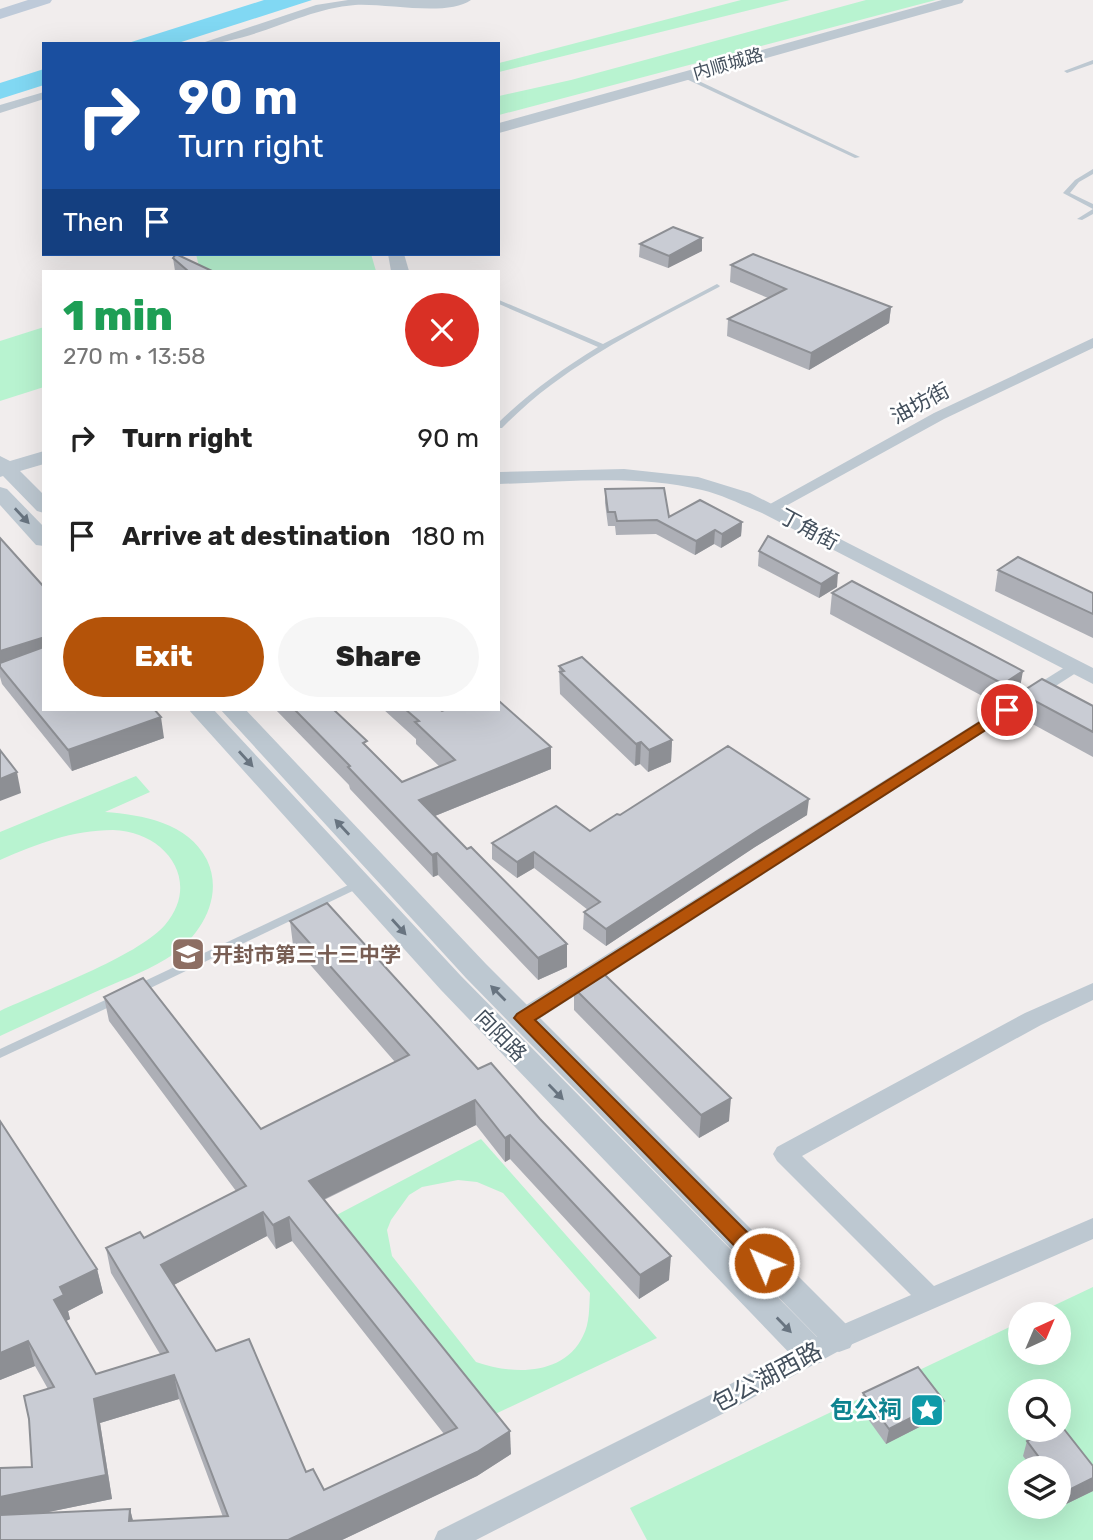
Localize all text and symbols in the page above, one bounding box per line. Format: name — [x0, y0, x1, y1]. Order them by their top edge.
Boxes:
street label: 内顺城路 — [690, 44, 766, 84]
text: 90 m — [178, 68, 298, 126]
icon: right — [63, 70, 154, 161]
text: Turn right — [178, 127, 323, 165]
icon: arrive — [138, 203, 176, 241]
text: Then — [63, 207, 124, 238]
text: 1 min — [63, 291, 173, 341]
button: close — [405, 293, 479, 367]
text: 270 m · 13:58 — [63, 342, 206, 370]
street label: 油坊街 — [886, 377, 954, 429]
icon: right — [63, 419, 101, 457]
text: Turn right — [122, 423, 252, 454]
text: 90 m — [418, 423, 479, 454]
street label: 丁角街 — [775, 503, 843, 555]
one-way arrow — [14, 507, 30, 525]
icon: arrive — [63, 517, 101, 555]
text: Arrive at destination — [122, 521, 390, 552]
text: 180 m — [411, 521, 485, 552]
button: Exit — [63, 617, 264, 697]
button: Share — [278, 617, 479, 697]
pin — [977, 680, 1037, 740]
icon: arrive — [988, 691, 1026, 729]
one-way arrow — [237, 750, 253, 767]
one-way arrow — [335, 819, 351, 836]
one-way arrow — [391, 918, 407, 935]
school or university icon: 开封市第三十三中学 — [169, 935, 207, 973]
place label: 开封市第三十三中学 — [212, 942, 401, 967]
one-way arrow — [490, 985, 506, 1001]
street label: 向阳路 — [470, 1004, 532, 1066]
one-way arrow — [548, 1083, 565, 1100]
position arrow — [727, 1226, 801, 1300]
north arrow — [1008, 1302, 1071, 1365]
map controls — [1008, 1302, 1071, 1519]
one-way arrow — [775, 1316, 792, 1333]
street label: 包公湖西路 — [707, 1336, 827, 1418]
button: search — [1008, 1379, 1071, 1442]
place icon: 包公祠 — [908, 1391, 946, 1429]
place label: 包公祠 — [830, 1396, 902, 1424]
button: layers — [1008, 1456, 1071, 1519]

